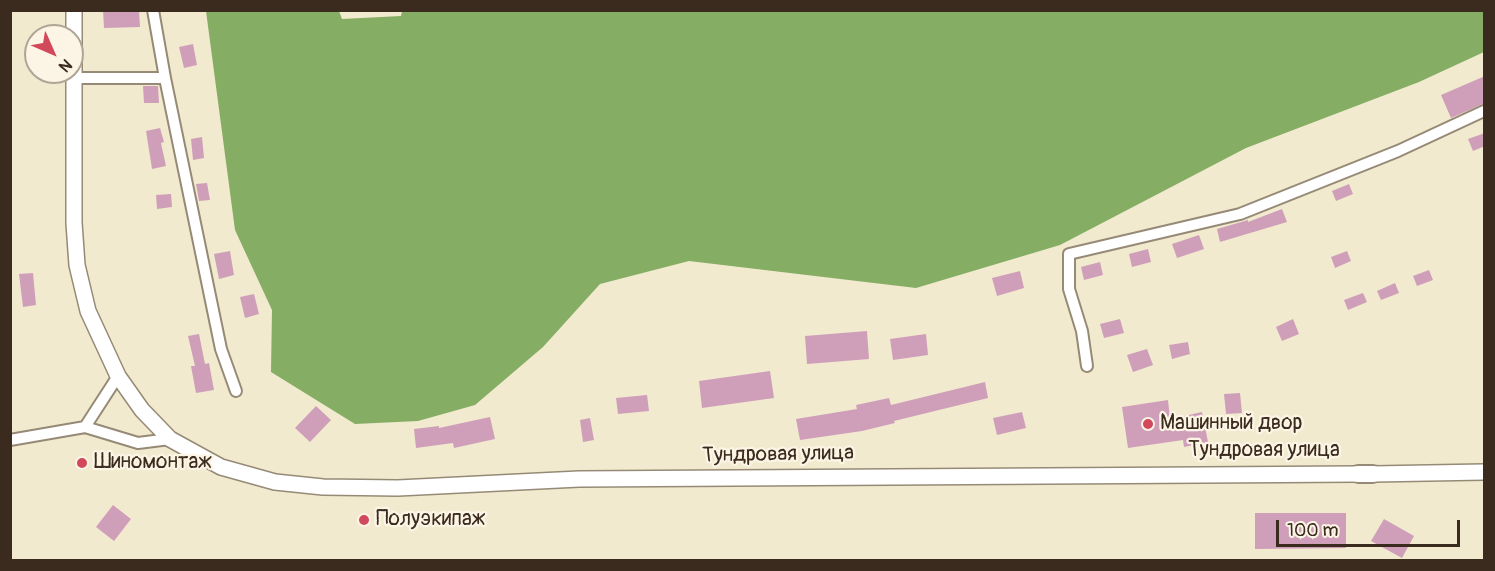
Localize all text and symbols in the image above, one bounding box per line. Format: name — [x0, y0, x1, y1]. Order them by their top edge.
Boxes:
north arrow — [24, 24, 84, 84]
text: N — [54, 54, 76, 76]
place label: Машинный двор — [1160, 411, 1302, 437]
marker: Машинный двор — [1141, 417, 1155, 431]
street label: Тундровая улица — [1188, 438, 1340, 464]
street label: Тундровая улица — [702, 441, 854, 469]
place label: Шиномонтаж — [94, 450, 212, 476]
marker: Шиномонтаж — [75, 456, 89, 470]
place label: Полуэкипаж — [376, 507, 485, 533]
scale bar — [1279, 508, 1464, 546]
marker: Полуэкипаж — [357, 513, 371, 527]
text: 100 m — [1287, 519, 1339, 542]

